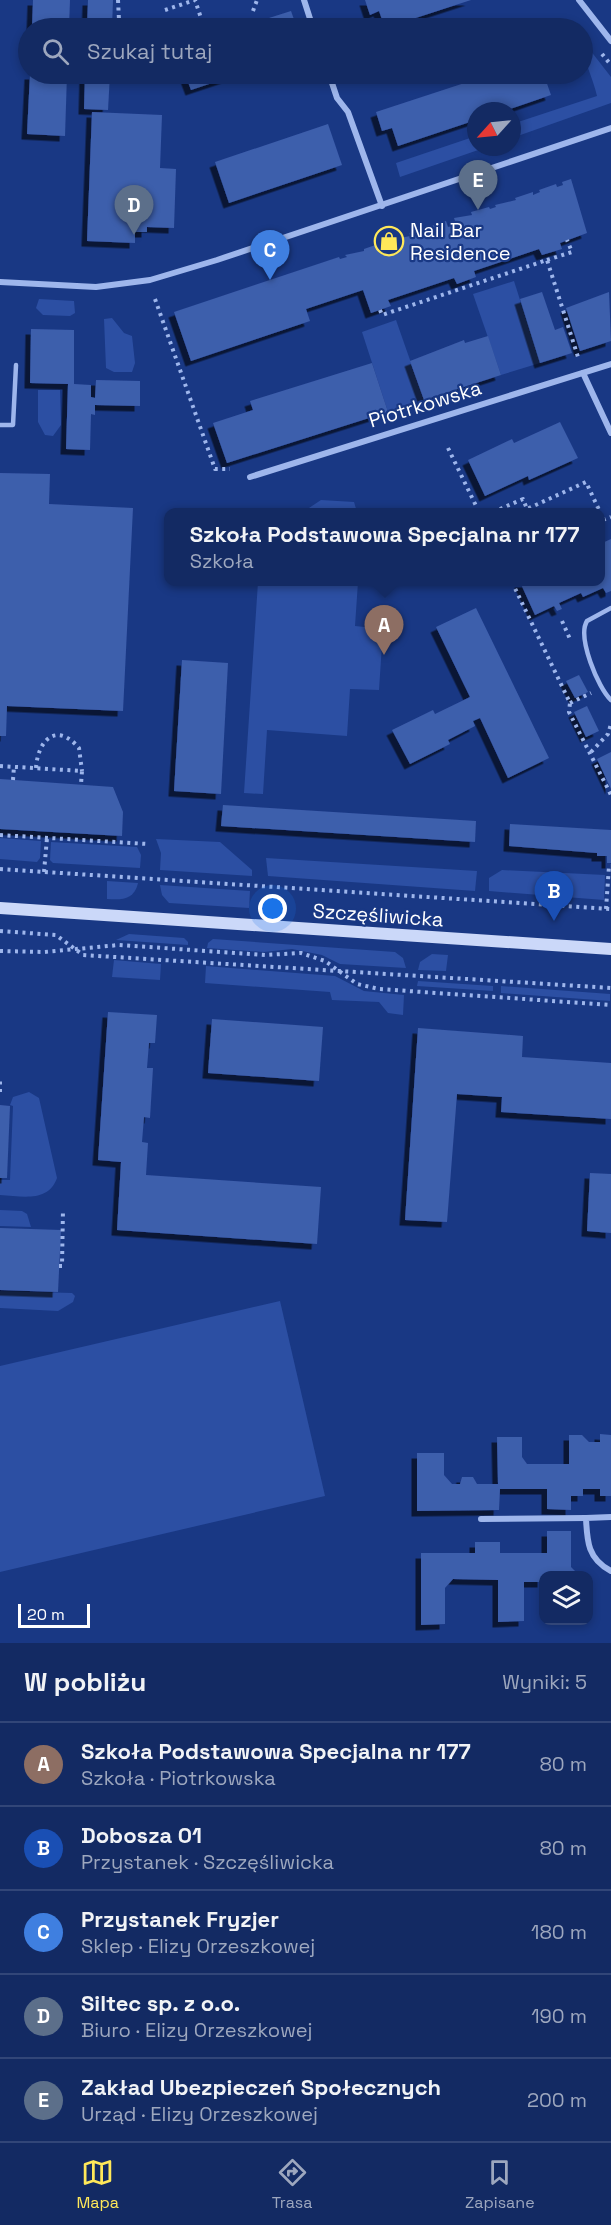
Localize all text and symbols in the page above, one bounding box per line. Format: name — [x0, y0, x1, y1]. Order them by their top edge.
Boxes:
search box — [18, 18, 593, 84]
icon: search — [39, 35, 72, 68]
text: Szukaj tutaj — [87, 37, 212, 65]
north arrow — [467, 102, 521, 156]
pin: E — [458, 160, 498, 210]
pin: D — [114, 186, 154, 235]
place label: Nail Bar Residence — [410, 217, 511, 266]
shop icon: Nail Bar Residence — [373, 225, 405, 257]
pin: C — [250, 230, 290, 280]
street label: Piotrkowska — [365, 375, 485, 433]
popup — [164, 508, 605, 586]
text: Szkoła Podstawowa Specjalna nr 177 — [190, 520, 579, 548]
text: Szkoła — [190, 548, 254, 574]
pin: A — [364, 606, 404, 655]
pin: B — [534, 872, 574, 921]
your location — [258, 894, 287, 923]
street label: Szczęśliwicka — [312, 897, 444, 933]
map controls — [539, 1571, 593, 1625]
button: layers — [539, 1571, 593, 1625]
scale bar — [18, 1601, 90, 1628]
text: 20 m — [27, 1604, 65, 1625]
text: W pobliżu — [24, 1665, 146, 1699]
text: Wyniki: 5 — [502, 1669, 587, 1695]
text: Szkoła Podstawowa Specjalna nr 177 — [81, 1737, 471, 1765]
text: A — [37, 1751, 50, 1777]
text: 80 m — [539, 1751, 587, 1777]
text: Szkoła · Piotrkowska — [81, 1765, 276, 1791]
text: Dobosza 01 — [81, 1821, 202, 1849]
text: B — [37, 1835, 50, 1861]
text: 80 m — [539, 1835, 587, 1861]
text: Przystanek · Szczęśliwicka — [81, 1849, 334, 1875]
text: Przystanek Fryzjer — [81, 1905, 279, 1933]
text: C — [37, 1919, 50, 1945]
text: 180 m — [531, 1919, 587, 1945]
text: Sklep · Elizy Orzeszkowej — [81, 1933, 315, 1959]
text: Siltec sp. z o.o. — [81, 1989, 240, 2017]
text: D — [37, 2003, 50, 2029]
text: 190 m — [531, 2003, 587, 2029]
text: Biuro · Elizy Orzeszkowej — [81, 2017, 313, 2043]
text: Zakład Ubezpieczeń Społecznych — [81, 2073, 441, 2101]
text: E — [38, 2087, 49, 2113]
text: 200 m — [527, 2087, 587, 2113]
text: Urząd · Elizy Orzeszkowej — [81, 2101, 318, 2127]
tab: Mapa — [76, 2156, 119, 2213]
tab: Trasa — [272, 2156, 312, 2213]
tab: Zapisane — [465, 2156, 535, 2213]

